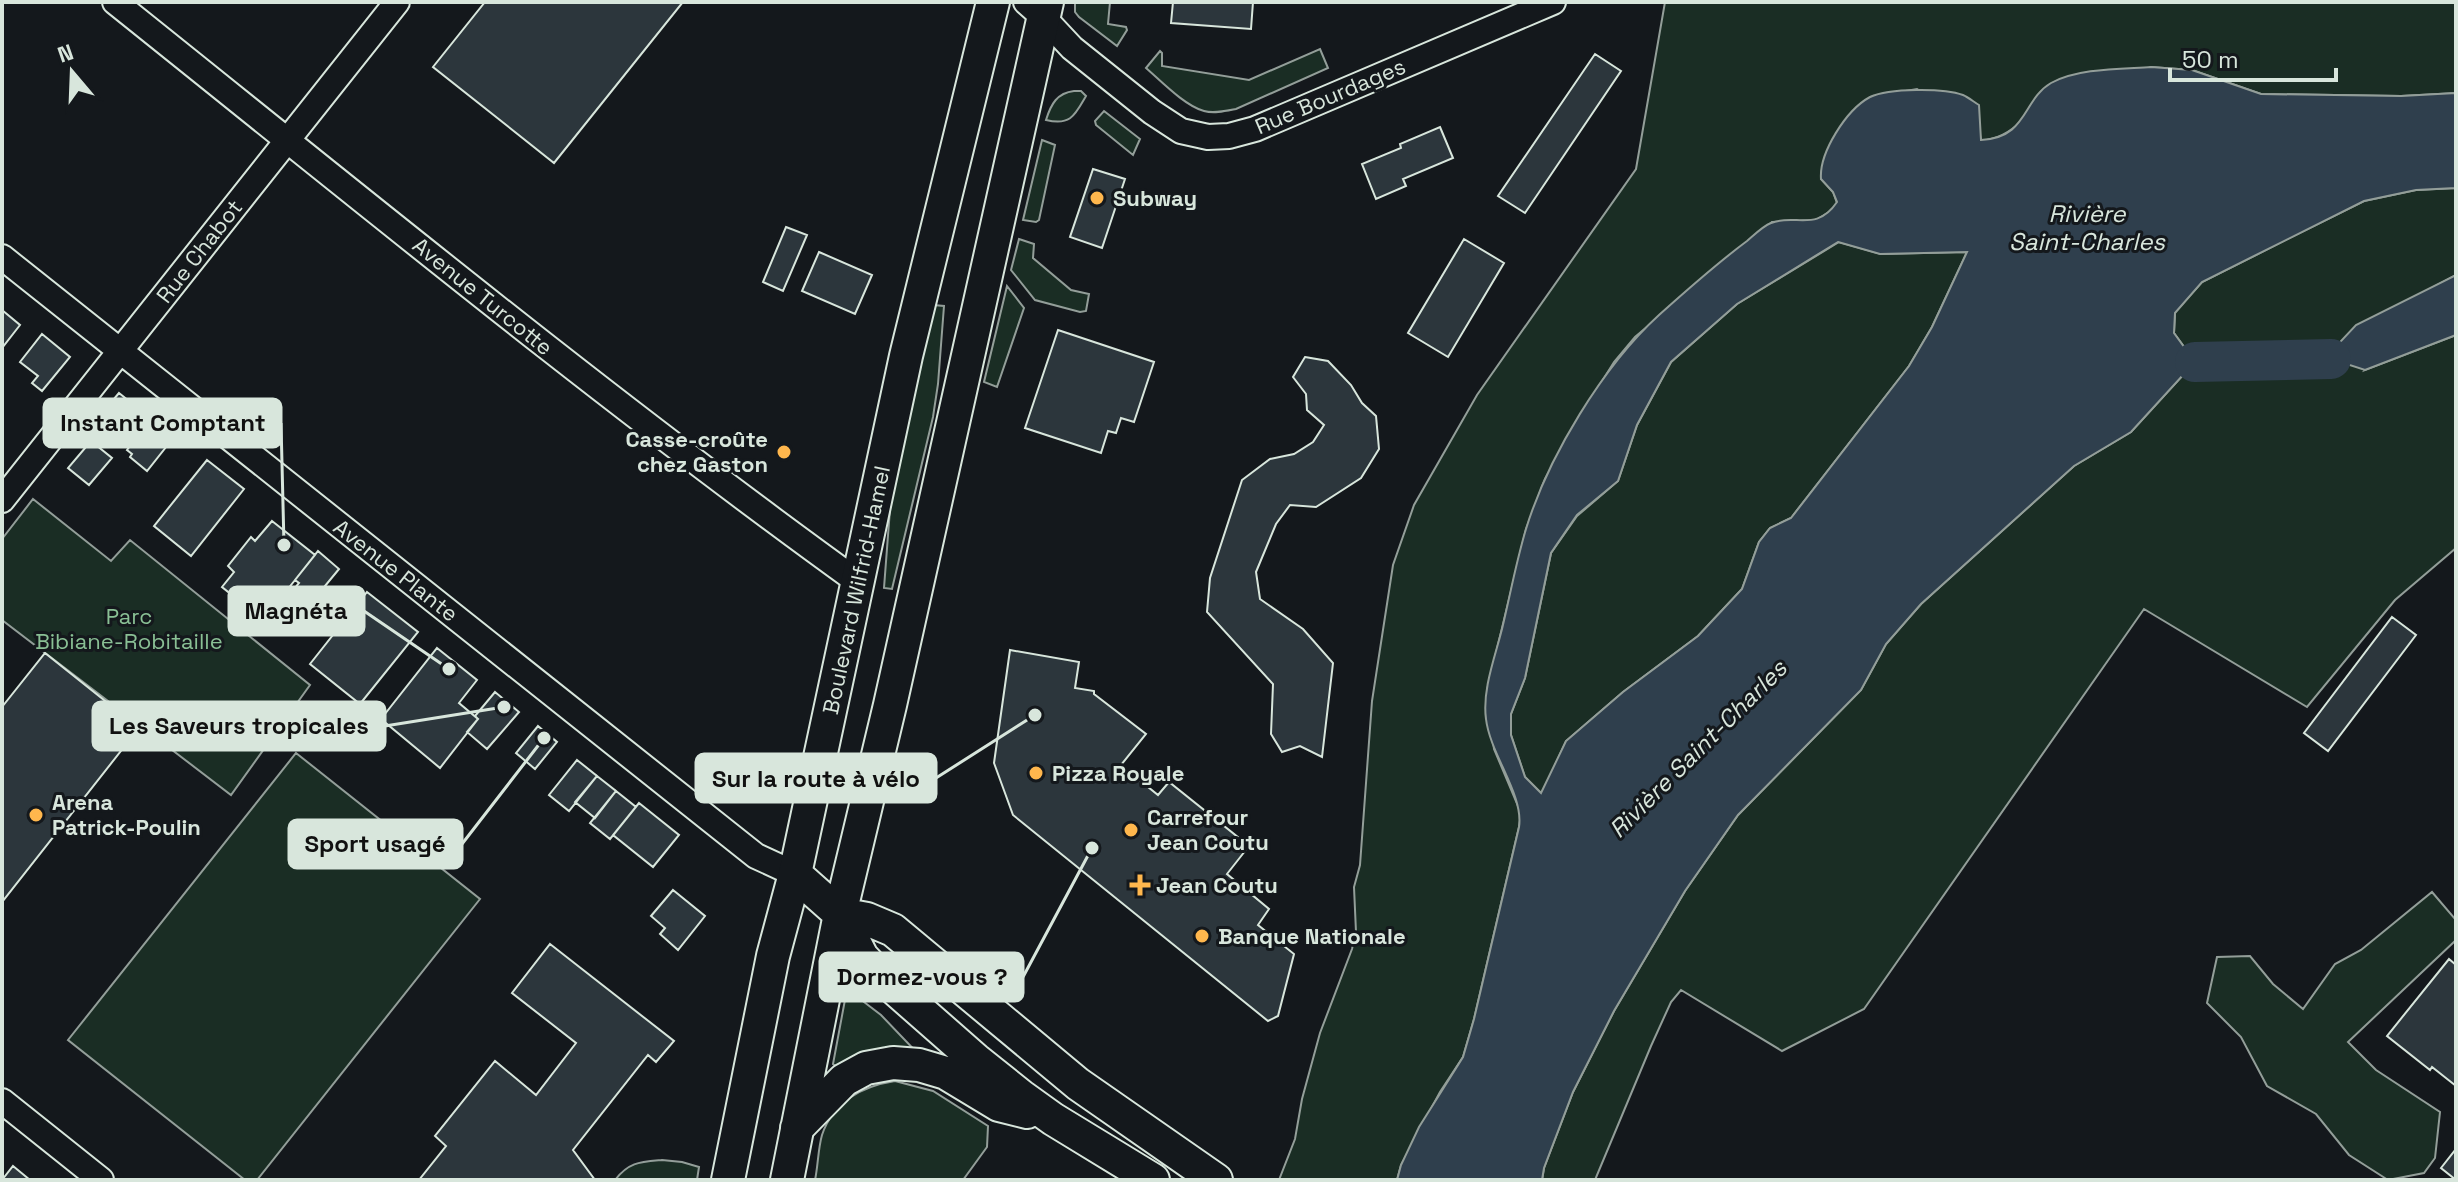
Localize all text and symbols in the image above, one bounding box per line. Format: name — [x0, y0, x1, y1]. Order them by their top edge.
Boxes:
north arrow — [32, 32, 112, 112]
scale bar — [2170, 32, 2336, 82]
text: N — [54, 37, 77, 69]
text: 50 m — [2182, 44, 2239, 75]
street label: Rue Bourdages — [1251, 52, 1409, 140]
place label: Subway — [1113, 184, 1197, 212]
marker: Subway — [1088, 189, 1106, 207]
street label: Rue Chabot — [150, 194, 248, 308]
water label: Rivière Saint-Charles — [2009, 198, 2166, 257]
street label: Avenue Turcotte — [407, 231, 559, 361]
callout: Instant Comptant — [44, 399, 281, 447]
text: Instant Comptant — [60, 407, 266, 438]
place label: Casse-croûte chez Gaston — [625, 425, 768, 478]
marker: Casse-croûte chez Gaston — [775, 443, 793, 461]
street label: Boulevard Wilfrid-Hamel — [816, 463, 896, 717]
street label: Avenue Plante — [328, 513, 464, 627]
callout: Magnéta — [229, 587, 364, 635]
text: Magnéta — [244, 595, 348, 626]
park label: Parc Bibiane-Robitaille — [35, 602, 223, 655]
water label: Rivière Saint-Charles — [1602, 652, 1794, 844]
callout: Les Saveurs tropicales — [93, 702, 385, 750]
text: Les Saveurs tropicales — [109, 710, 369, 741]
callout: Sur la route à vélo — [696, 754, 936, 802]
place label: Pizza Royale — [1052, 759, 1184, 787]
text: Sur la route à vélo — [712, 763, 920, 794]
marker: Pizza Royale — [1027, 764, 1045, 782]
place label: Arena Patrick-Poulin — [52, 788, 201, 841]
place label: Carrefour Jean Coutu — [1147, 803, 1269, 856]
marker: Arena Patrick-Poulin — [27, 806, 45, 824]
callout: Sport usagé — [289, 820, 462, 868]
marker: Carrefour Jean Coutu — [1122, 821, 1140, 839]
text: Sport usagé — [304, 828, 446, 859]
place label: Jean Coutu — [1156, 871, 1278, 899]
marker: Jean Coutu — [1131, 876, 1149, 894]
place label: Banque Nationale — [1218, 922, 1406, 950]
marker: Banque Nationale — [1193, 927, 1211, 945]
callout: Dormez-vous ? — [820, 953, 1023, 1001]
text: Dormez-vous ? — [836, 961, 1008, 992]

